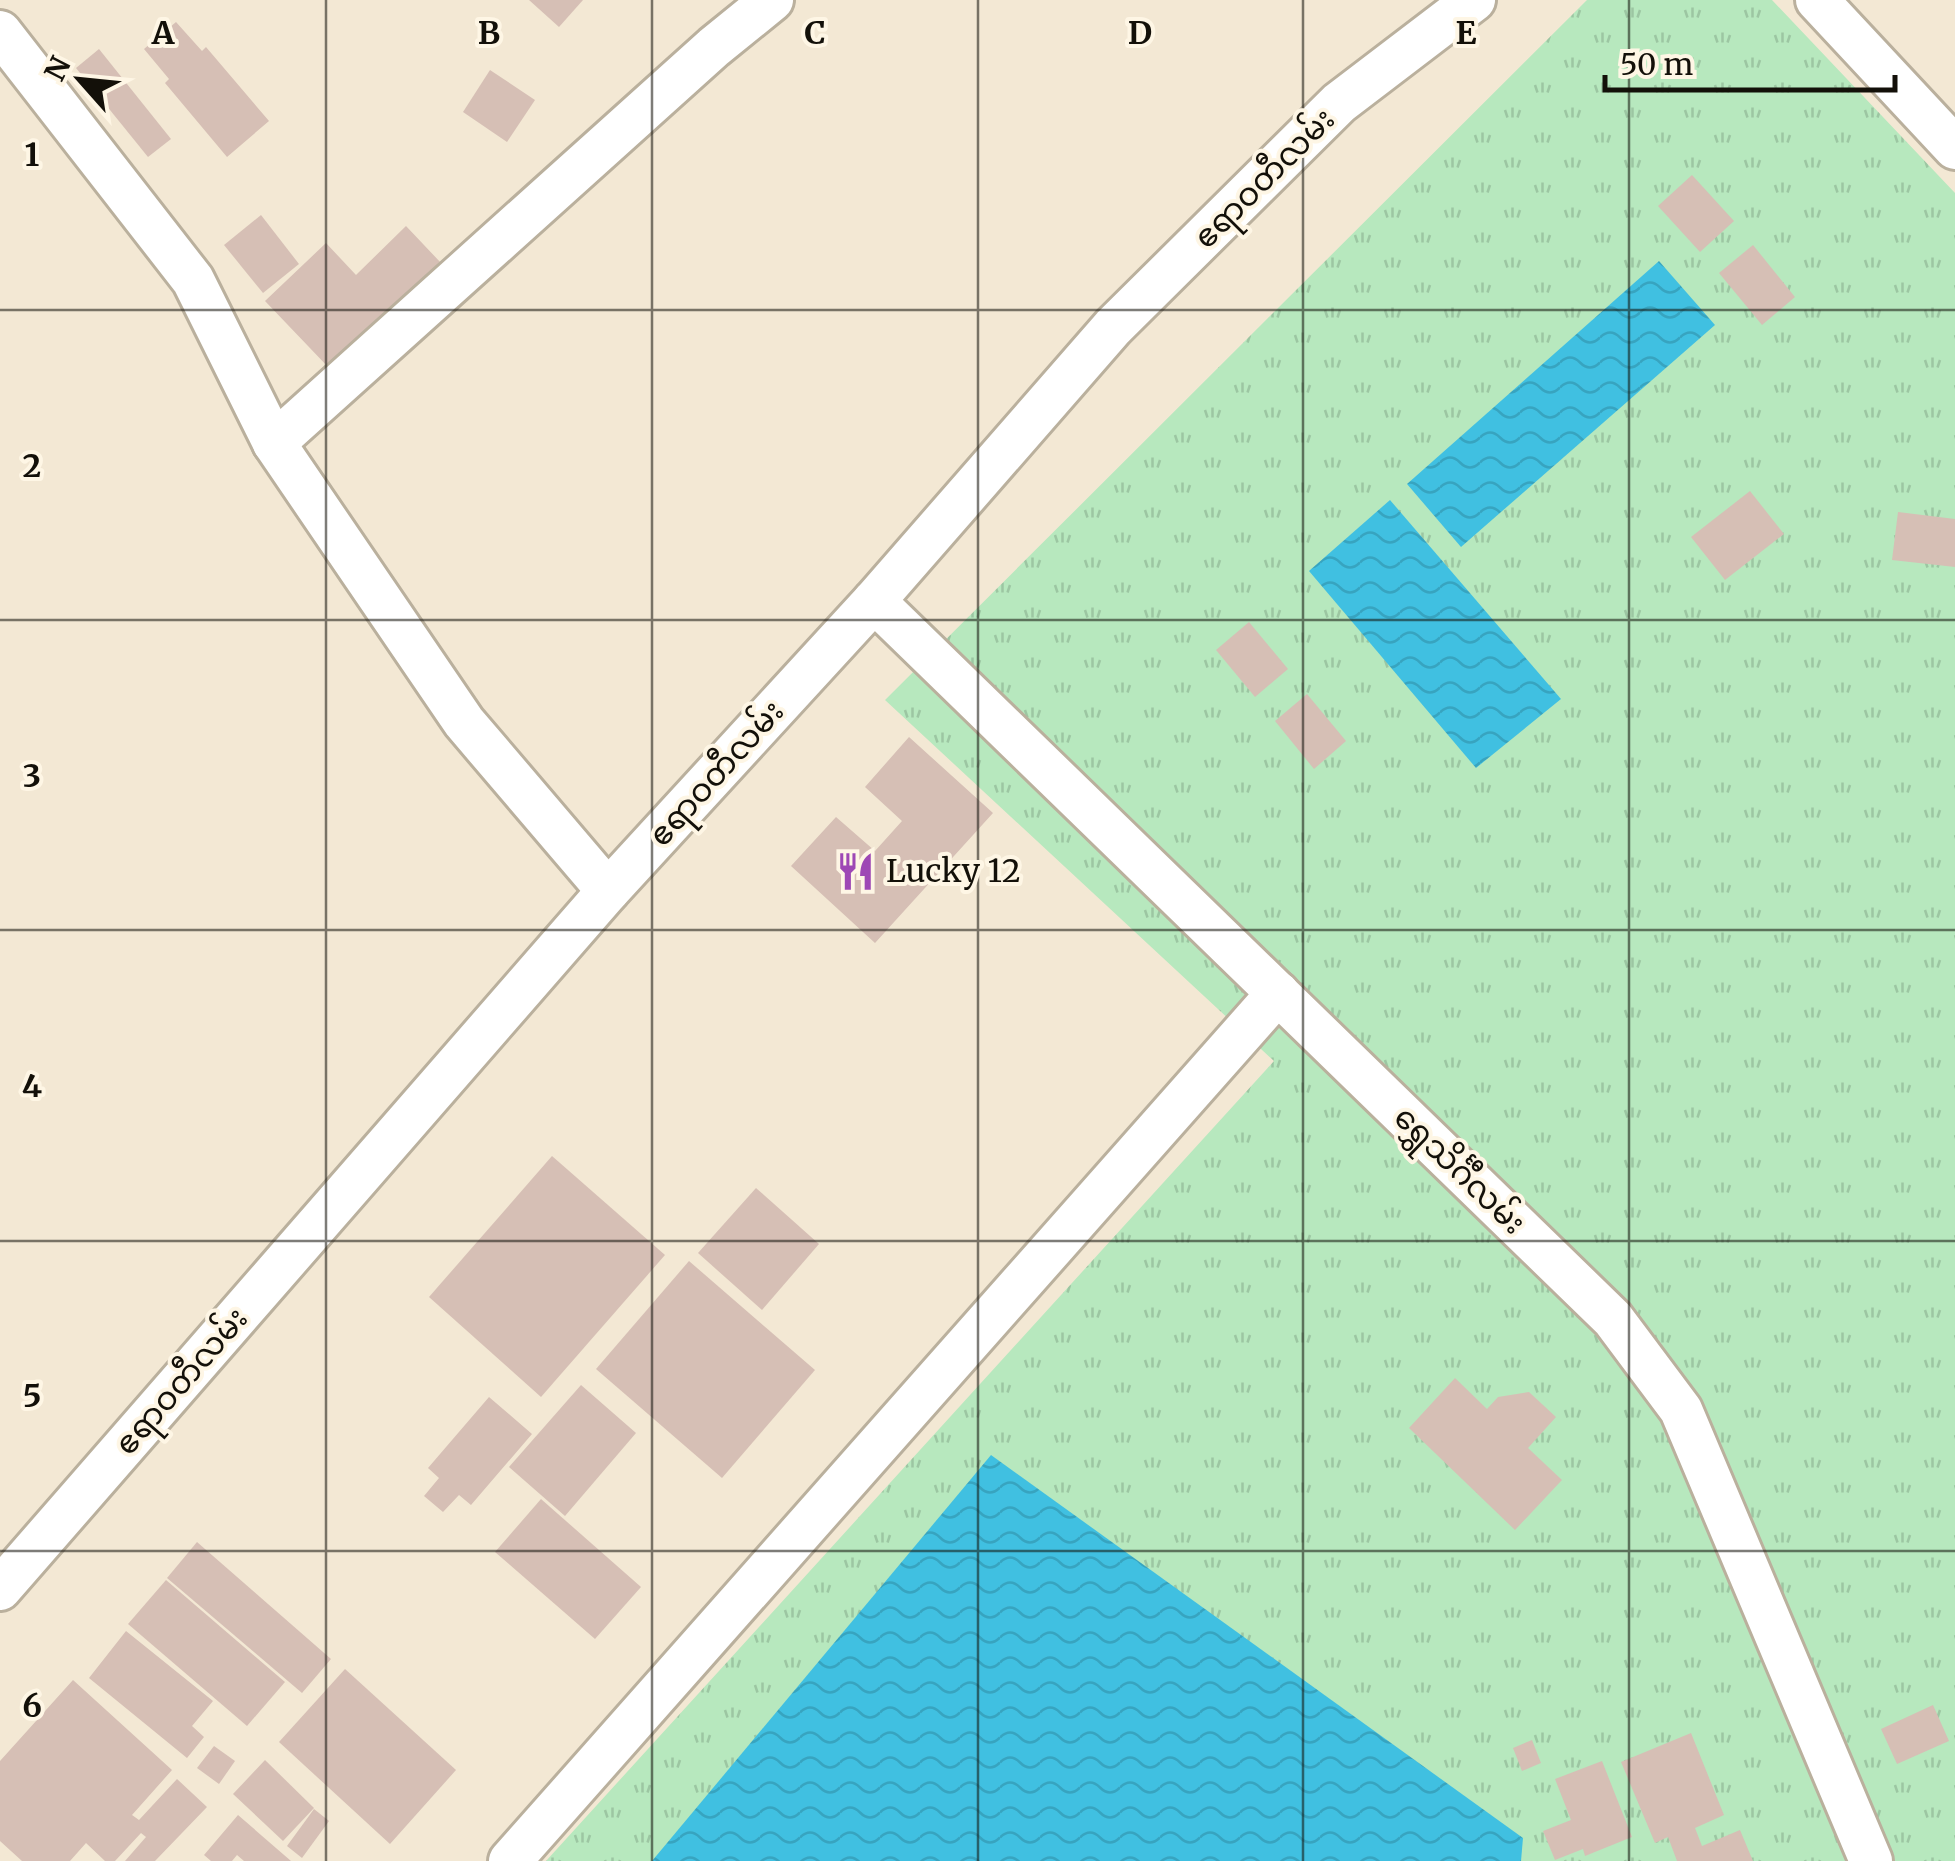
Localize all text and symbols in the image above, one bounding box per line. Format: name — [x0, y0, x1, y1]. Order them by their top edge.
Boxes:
text: A — [151, 13, 176, 53]
text: B — [478, 13, 500, 53]
text: C — [804, 13, 826, 53]
text: D — [1128, 13, 1152, 53]
text: E — [1456, 13, 1477, 53]
north arrow — [30, 30, 130, 130]
scale bar — [1605, 30, 1895, 92]
text: 50 m — [1620, 45, 1693, 83]
text: N — [37, 51, 79, 87]
street label: ဧရာဝတီလမ်း — [1183, 97, 1347, 261]
text: 1 — [25, 135, 40, 175]
text: 2 — [23, 446, 41, 486]
street label: ဧရာဝတီလမ်း — [638, 690, 797, 858]
text: 3 — [23, 756, 41, 796]
restaurant icon: Lucky 12 — [835, 850, 877, 892]
place label: Lucky 12 — [886, 851, 1021, 891]
text: 4 — [22, 1066, 42, 1106]
street label: ရွှေသိင်္ဂီလမ်း — [1382, 1095, 1536, 1247]
street label: ဧရာဝတီလမ်း — [104, 1297, 261, 1467]
text: 5 — [23, 1376, 41, 1416]
text: 6 — [22, 1686, 42, 1726]

